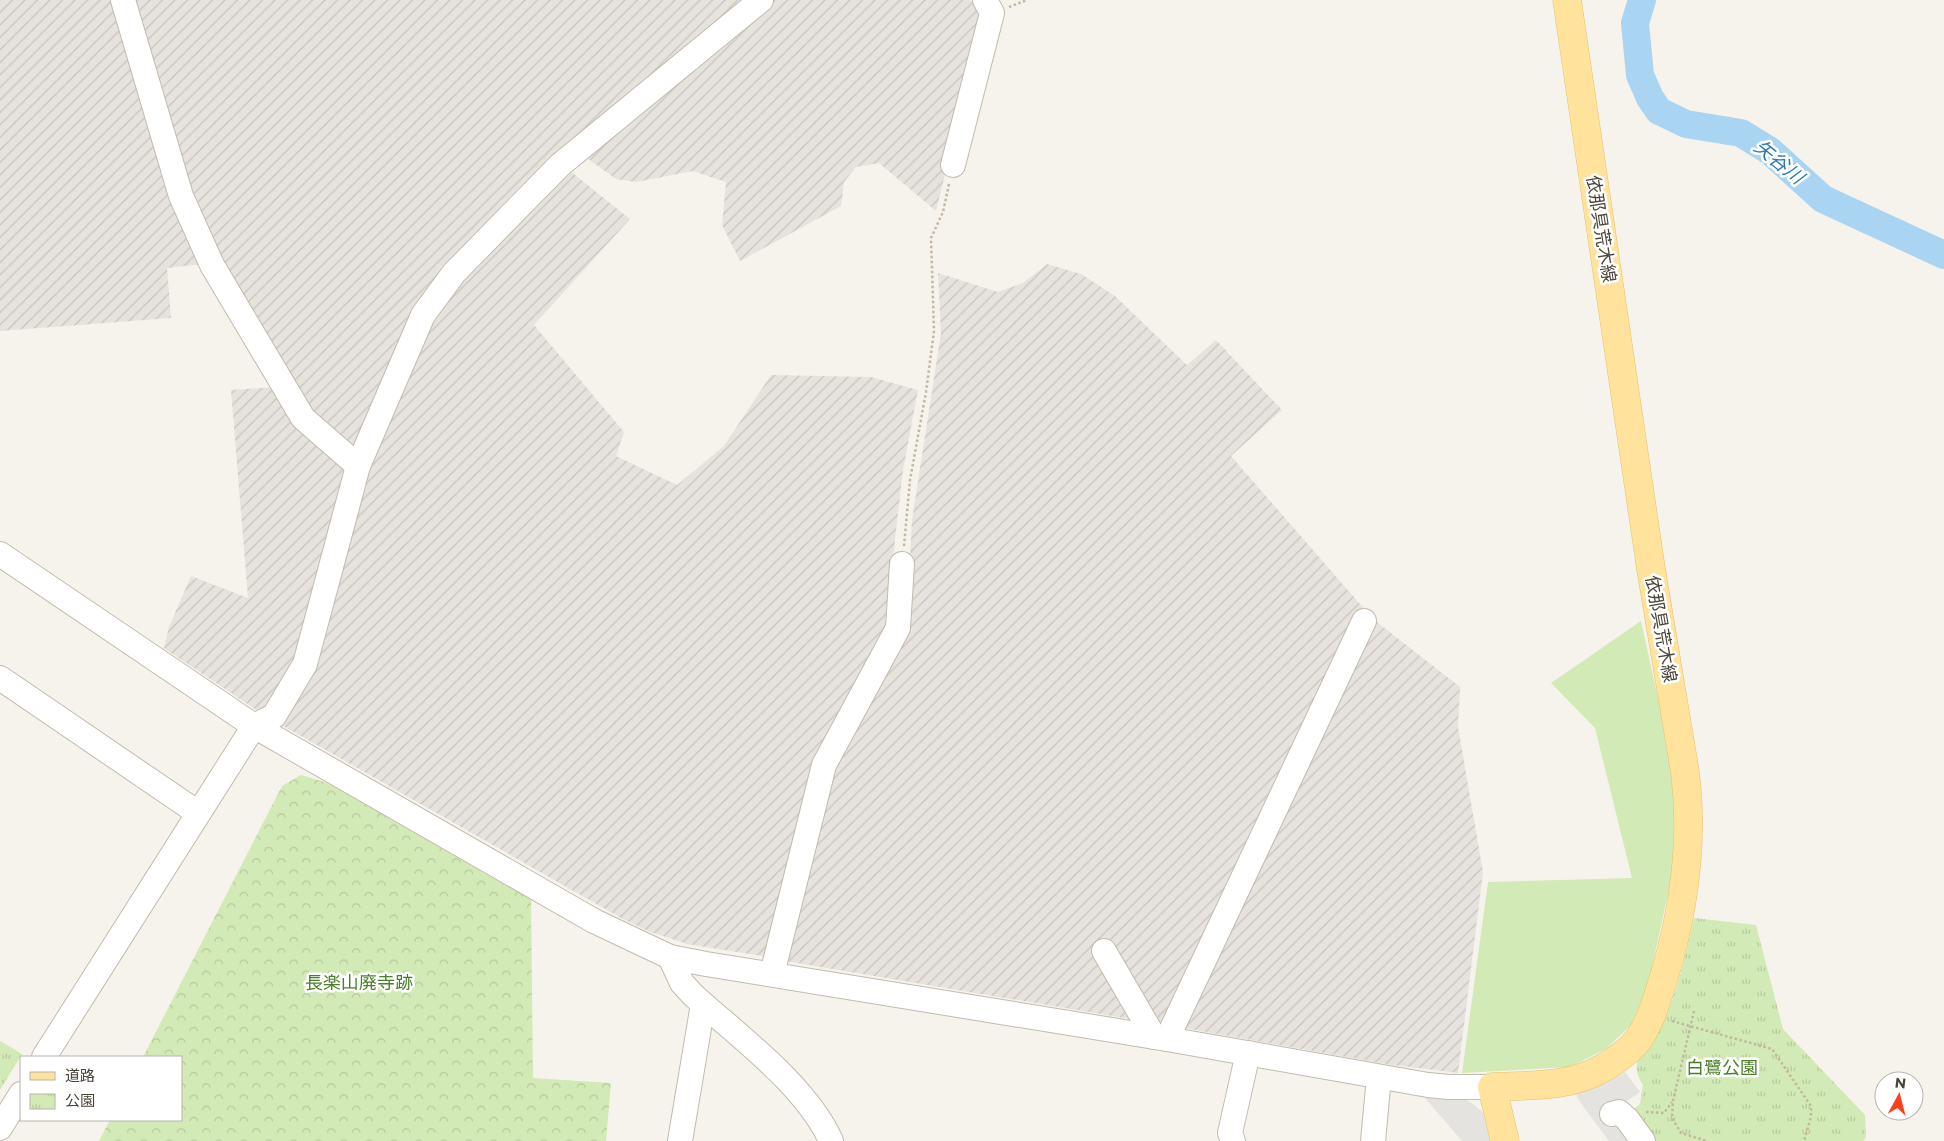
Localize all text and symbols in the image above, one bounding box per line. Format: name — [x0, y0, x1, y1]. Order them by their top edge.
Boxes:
water label: 矢谷川 — [1750, 135, 1810, 190]
street label: 依那具荒木線 — [1582, 174, 1620, 284]
street label: 依那具荒木線 — [1641, 574, 1681, 684]
park label: 長楽山廃寺跡 — [305, 972, 413, 994]
legend — [20, 1056, 182, 1121]
park label: 白鷺公園 — [1686, 1057, 1758, 1079]
text: 道路 — [65, 1066, 95, 1085]
north arrow — [1874, 1071, 1924, 1121]
text: N — [1894, 1073, 1907, 1093]
text: 公園 — [65, 1091, 95, 1110]

